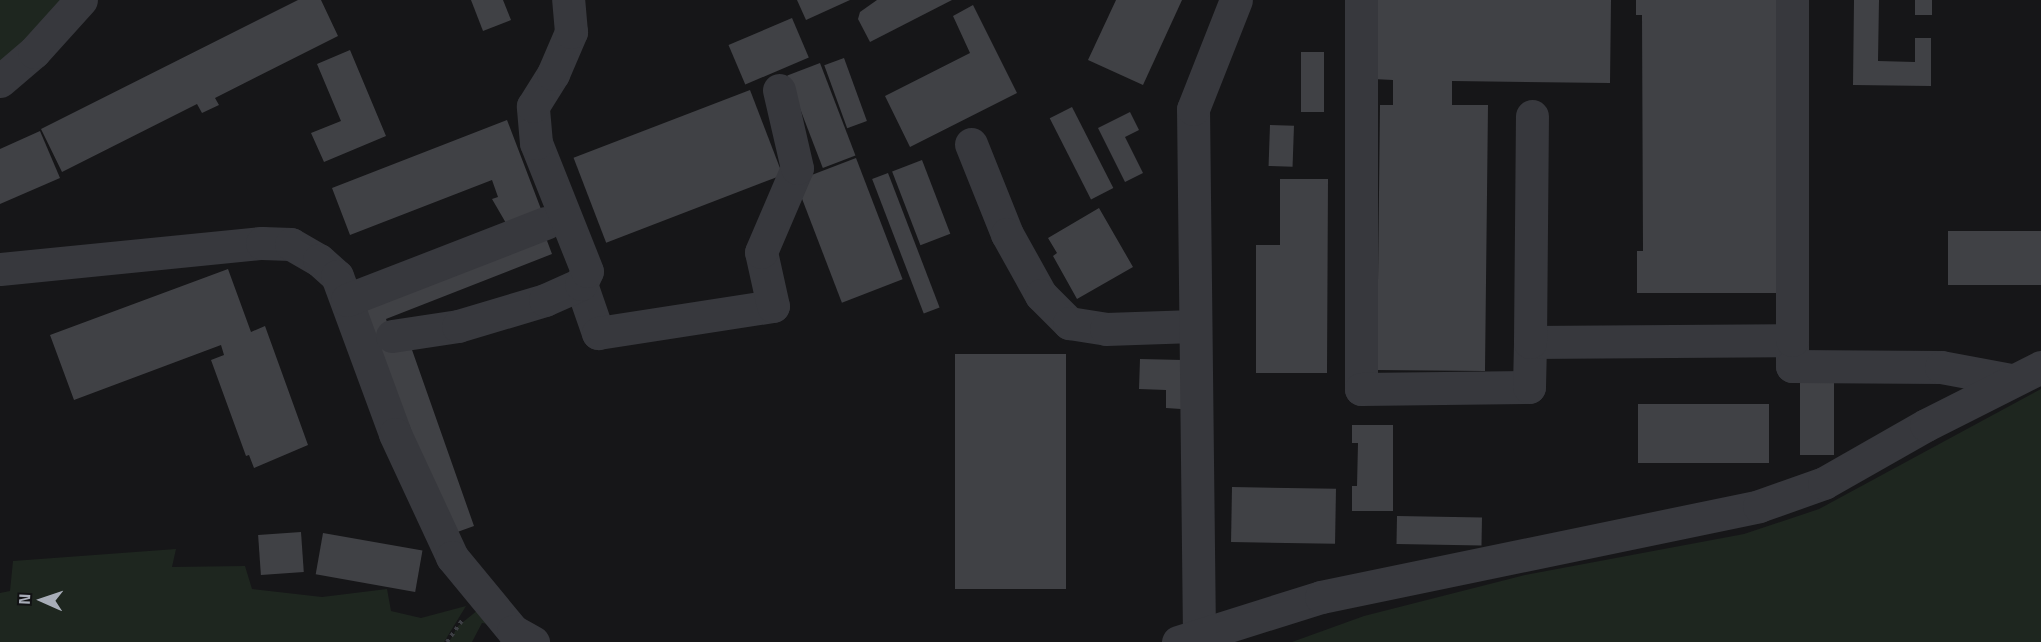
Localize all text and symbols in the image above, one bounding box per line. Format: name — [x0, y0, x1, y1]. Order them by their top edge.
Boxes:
north arrow — [12, 570, 72, 630]
text: N — [12, 593, 36, 605]

